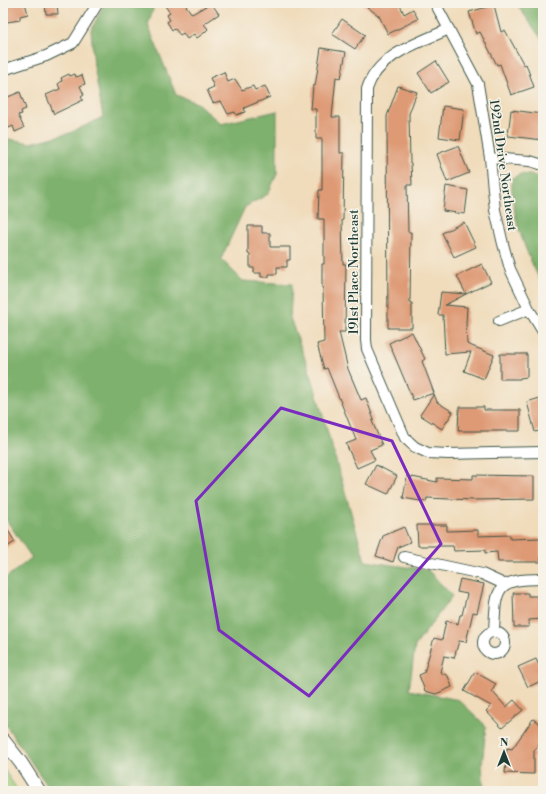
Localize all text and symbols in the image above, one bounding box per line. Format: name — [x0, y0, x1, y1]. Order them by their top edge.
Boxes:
street label: 192nd Drive Northeast — [486, 98, 520, 232]
street label: 191st Place Northeast — [346, 209, 362, 335]
north arrow — [484, 732, 524, 772]
text: N — [500, 736, 509, 750]

